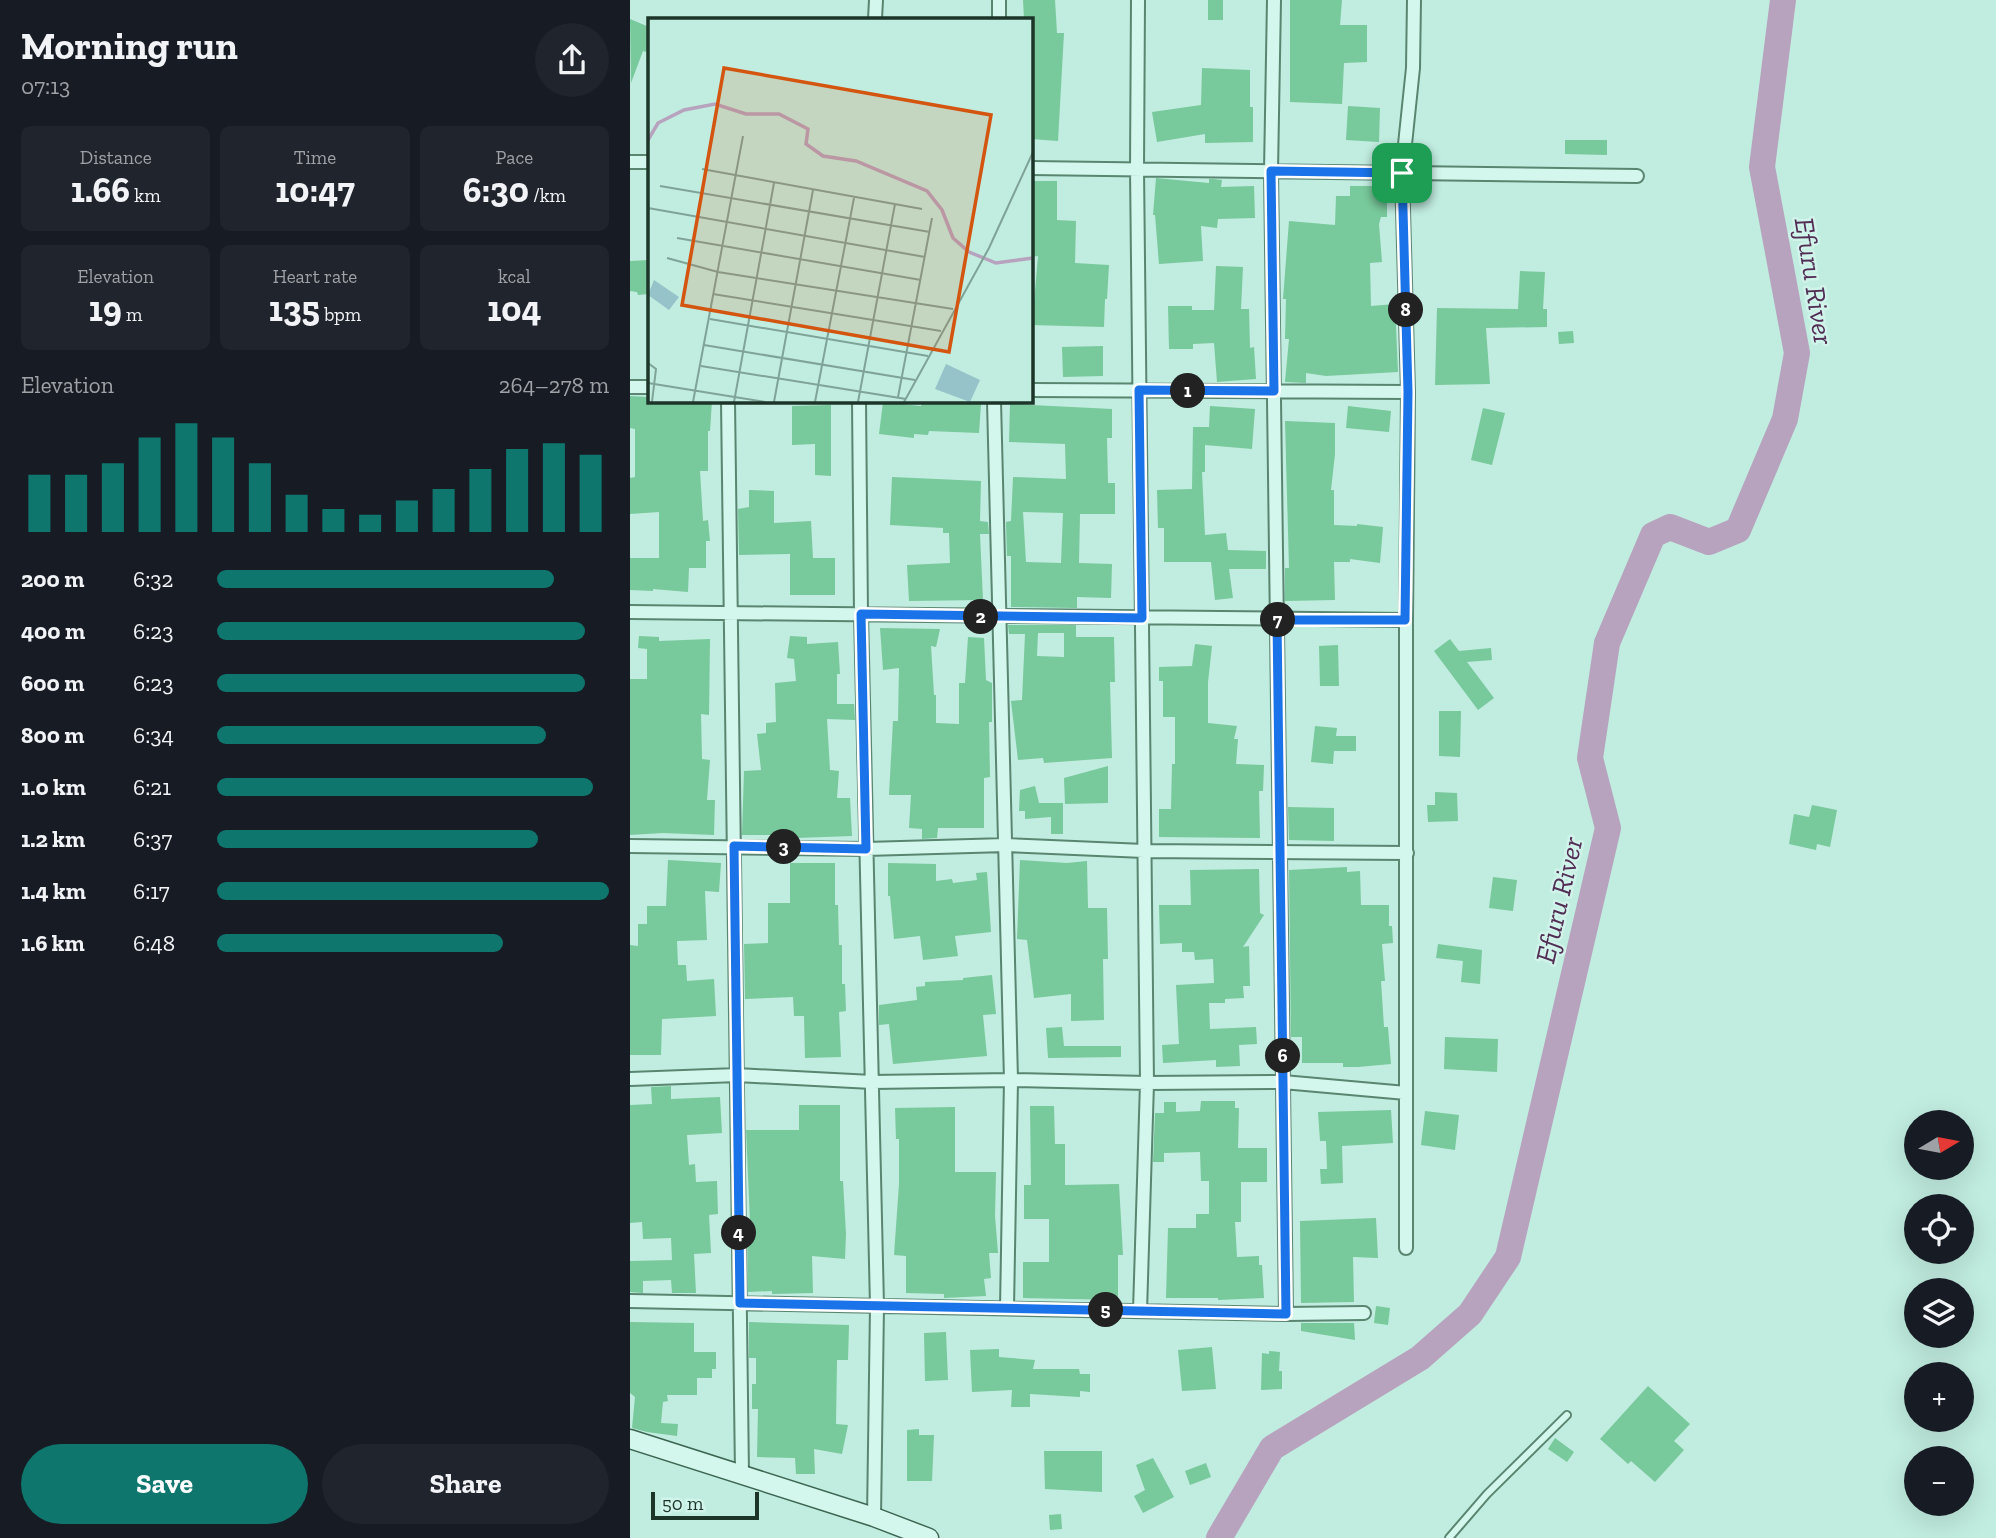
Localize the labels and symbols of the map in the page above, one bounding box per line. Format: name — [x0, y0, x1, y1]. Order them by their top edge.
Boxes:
inset map — [648, 18, 1032, 402]
pin — [1372, 143, 1432, 203]
water label: Efuru River — [1788, 215, 1840, 347]
pin: 8 — [1388, 292, 1424, 328]
pin: 1 — [1170, 374, 1206, 408]
pin: 2 — [964, 600, 998, 634]
pin: 7 — [1260, 602, 1296, 638]
pin: 3 — [766, 830, 802, 864]
water label: Efuru River — [1528, 833, 1590, 966]
pin: 6 — [1266, 1038, 1300, 1074]
north arrow — [1904, 1110, 1974, 1180]
pin: 4 — [722, 1216, 756, 1250]
pin: 5 — [1088, 1292, 1124, 1328]
scale bar — [651, 1489, 760, 1521]

